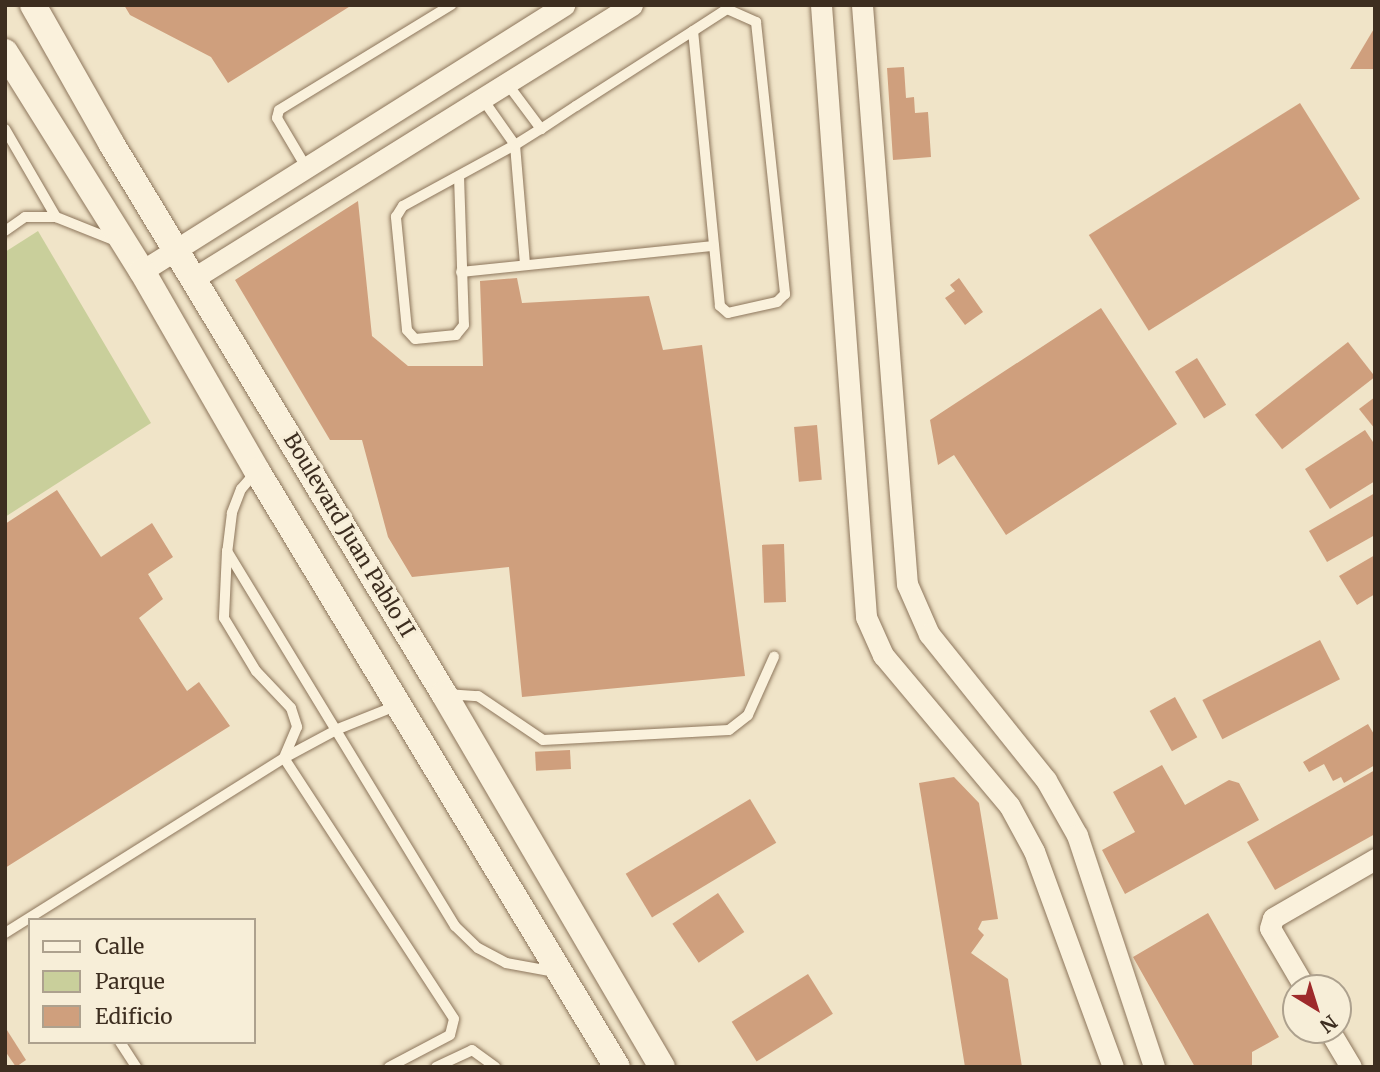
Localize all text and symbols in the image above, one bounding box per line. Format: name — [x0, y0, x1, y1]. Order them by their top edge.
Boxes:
street label: Boulevard Juan Pablo II — [278, 428, 420, 642]
legend — [28, 918, 256, 1044]
text: Calle — [95, 933, 144, 960]
text: Parque — [95, 968, 165, 995]
north arrow — [1282, 974, 1352, 1044]
text: Edificio — [95, 1003, 172, 1030]
text: N — [1315, 1010, 1342, 1038]

